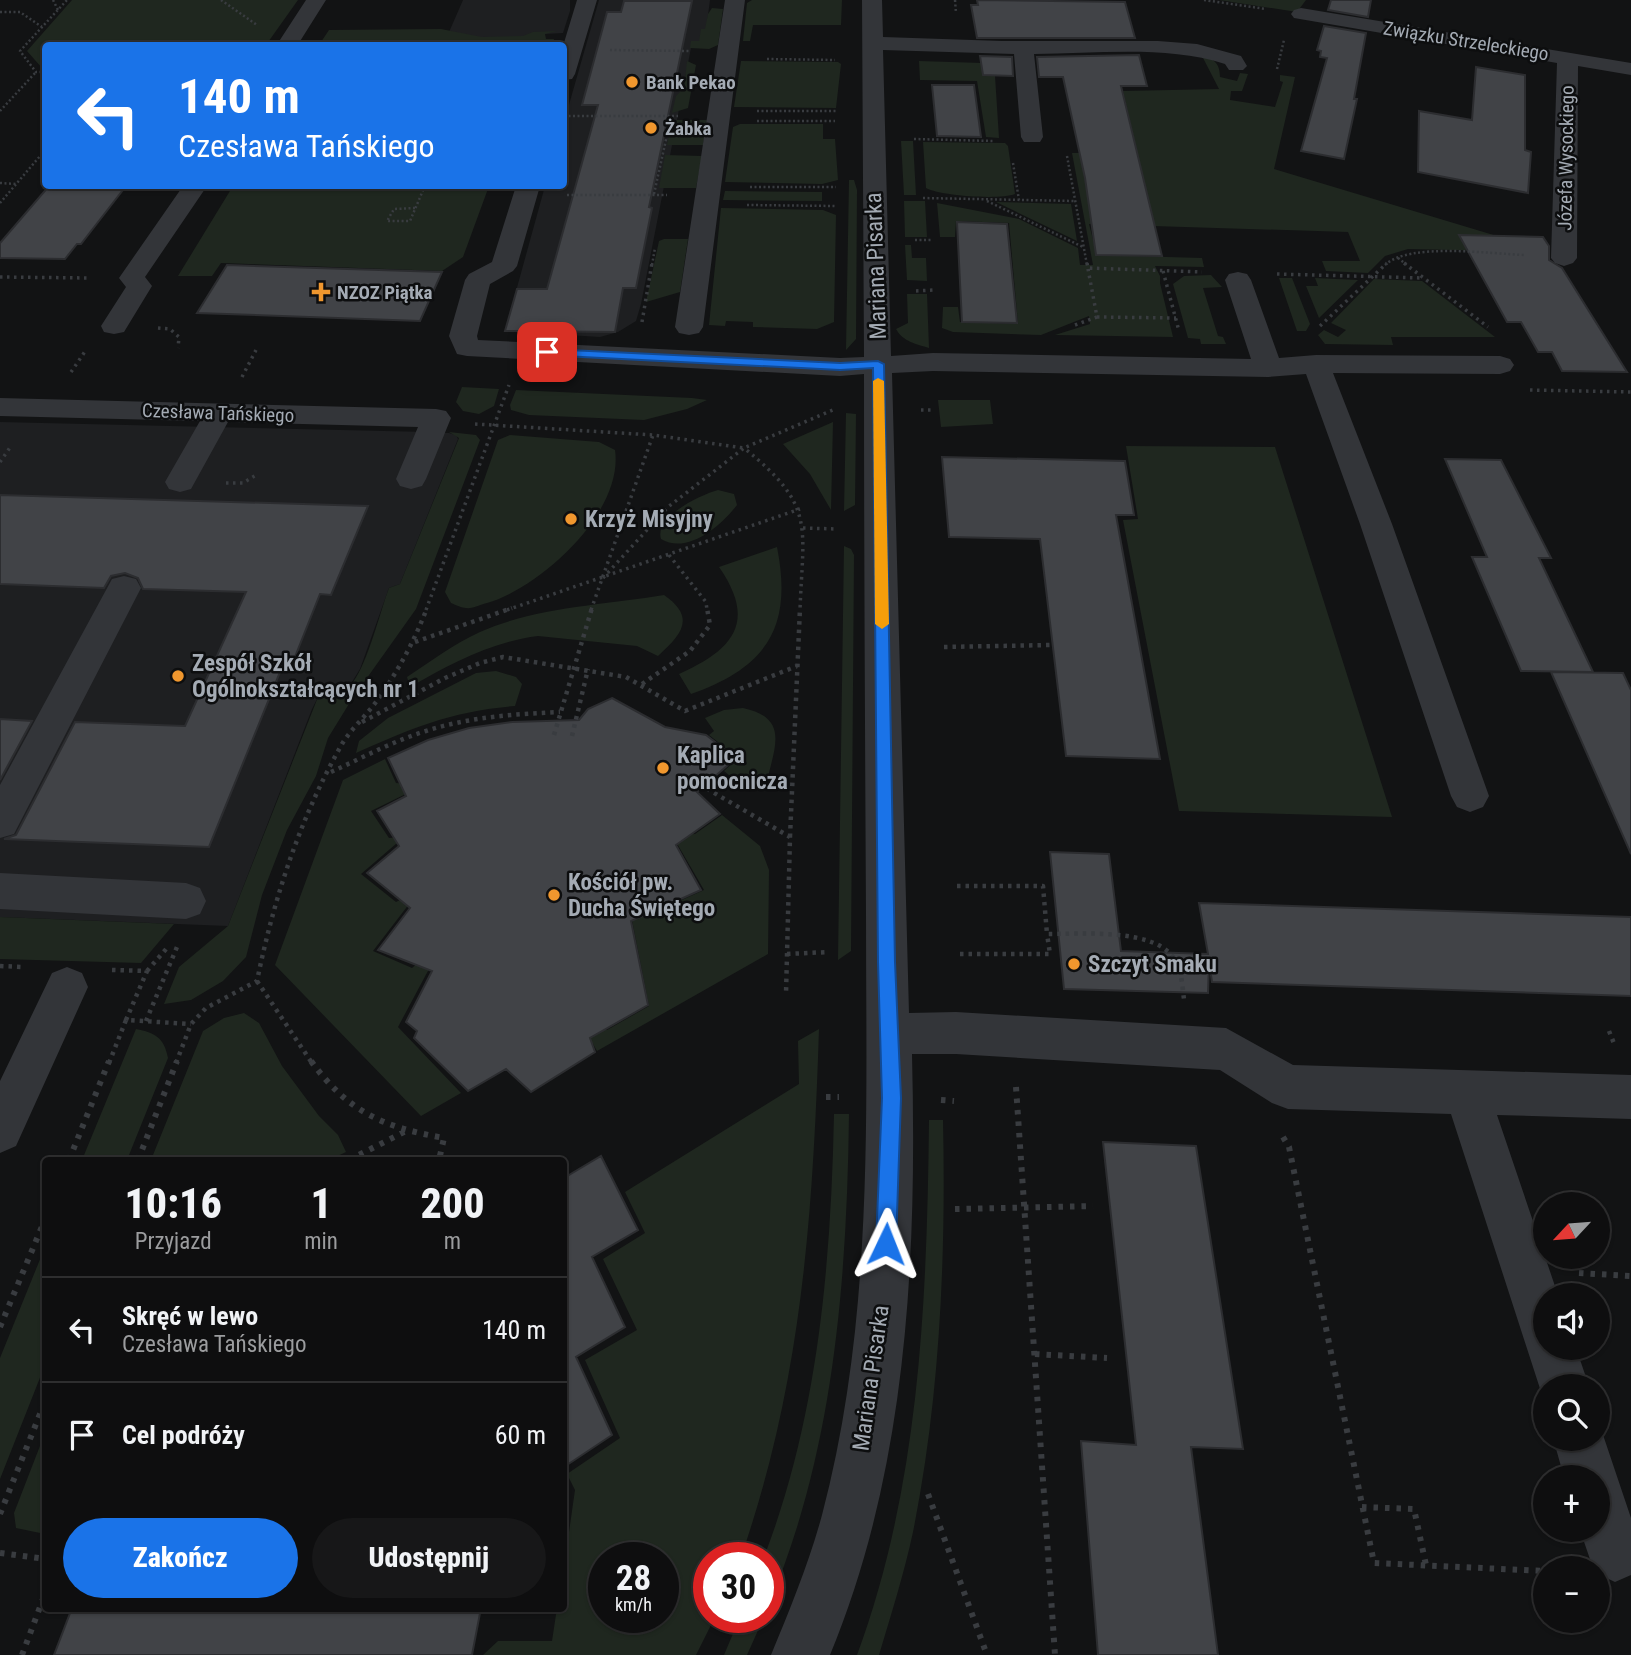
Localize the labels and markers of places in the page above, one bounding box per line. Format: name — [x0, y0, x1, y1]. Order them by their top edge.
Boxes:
place label: Bank Pekao — [646, 71, 736, 94]
marker: Bank Pekao — [624, 74, 640, 90]
place label: Żabka — [665, 117, 712, 140]
marker: Żabka — [643, 120, 659, 136]
place label: NZOZ Piątka — [337, 281, 433, 304]
marker: NZOZ Piątka — [311, 282, 331, 302]
pin — [517, 322, 577, 382]
place label: Krzyż Misyjny — [585, 506, 714, 533]
marker: Krzyż Misyjny — [563, 511, 579, 527]
place label: Zespół Szkół Ogólnokształcących nr 1 — [192, 650, 419, 703]
marker: Zespół Szkół Ogólnokształcących nr 1 — [170, 668, 186, 684]
place label: Kaplica pomocnicza — [677, 742, 788, 795]
marker: Kaplica pomocnicza — [655, 760, 671, 776]
place label: Kościół pw. Ducha Świętego — [568, 869, 715, 922]
marker: Kościół pw. Ducha Świętego — [546, 887, 562, 903]
place label: Szczyt Smaku — [1088, 951, 1217, 978]
marker: Szczyt Smaku — [1066, 956, 1082, 972]

